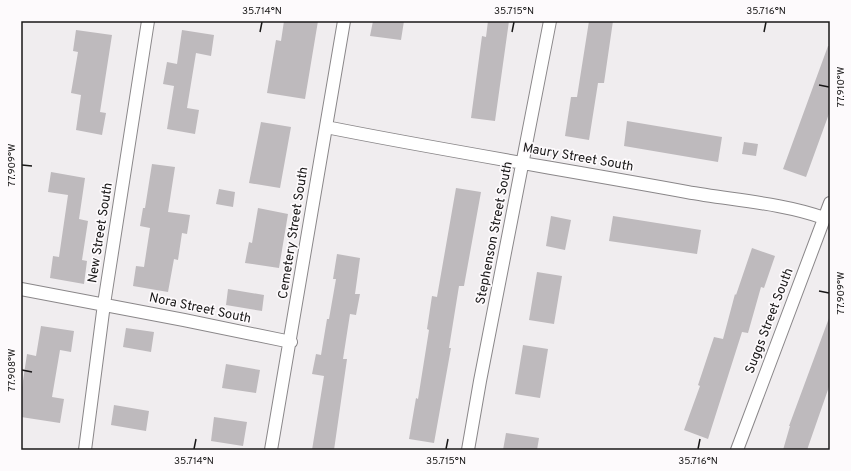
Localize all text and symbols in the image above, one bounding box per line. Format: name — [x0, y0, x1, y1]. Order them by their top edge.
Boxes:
text: 35.714°N — [242, 5, 282, 18]
text: 35.715°N — [494, 5, 534, 18]
text: 35.716°N — [746, 5, 786, 18]
text: 77.910°W — [835, 67, 848, 107]
street label: Maury Street South — [521, 140, 635, 176]
text: 77.909°W — [6, 144, 19, 186]
street label: Stephenson Street South — [473, 160, 517, 306]
street label: Cemetery Street South — [276, 166, 312, 300]
street label: New Street South — [85, 182, 117, 284]
street label: Suggs Street South — [743, 266, 797, 376]
text: 77.909°W — [835, 272, 848, 314]
street label: Nora Street South — [147, 290, 253, 328]
text: 77.908°W — [6, 349, 19, 391]
text: 35.714°N — [174, 455, 214, 468]
text: 35.715°N — [426, 455, 466, 468]
text: 35.716°N — [678, 455, 718, 468]

